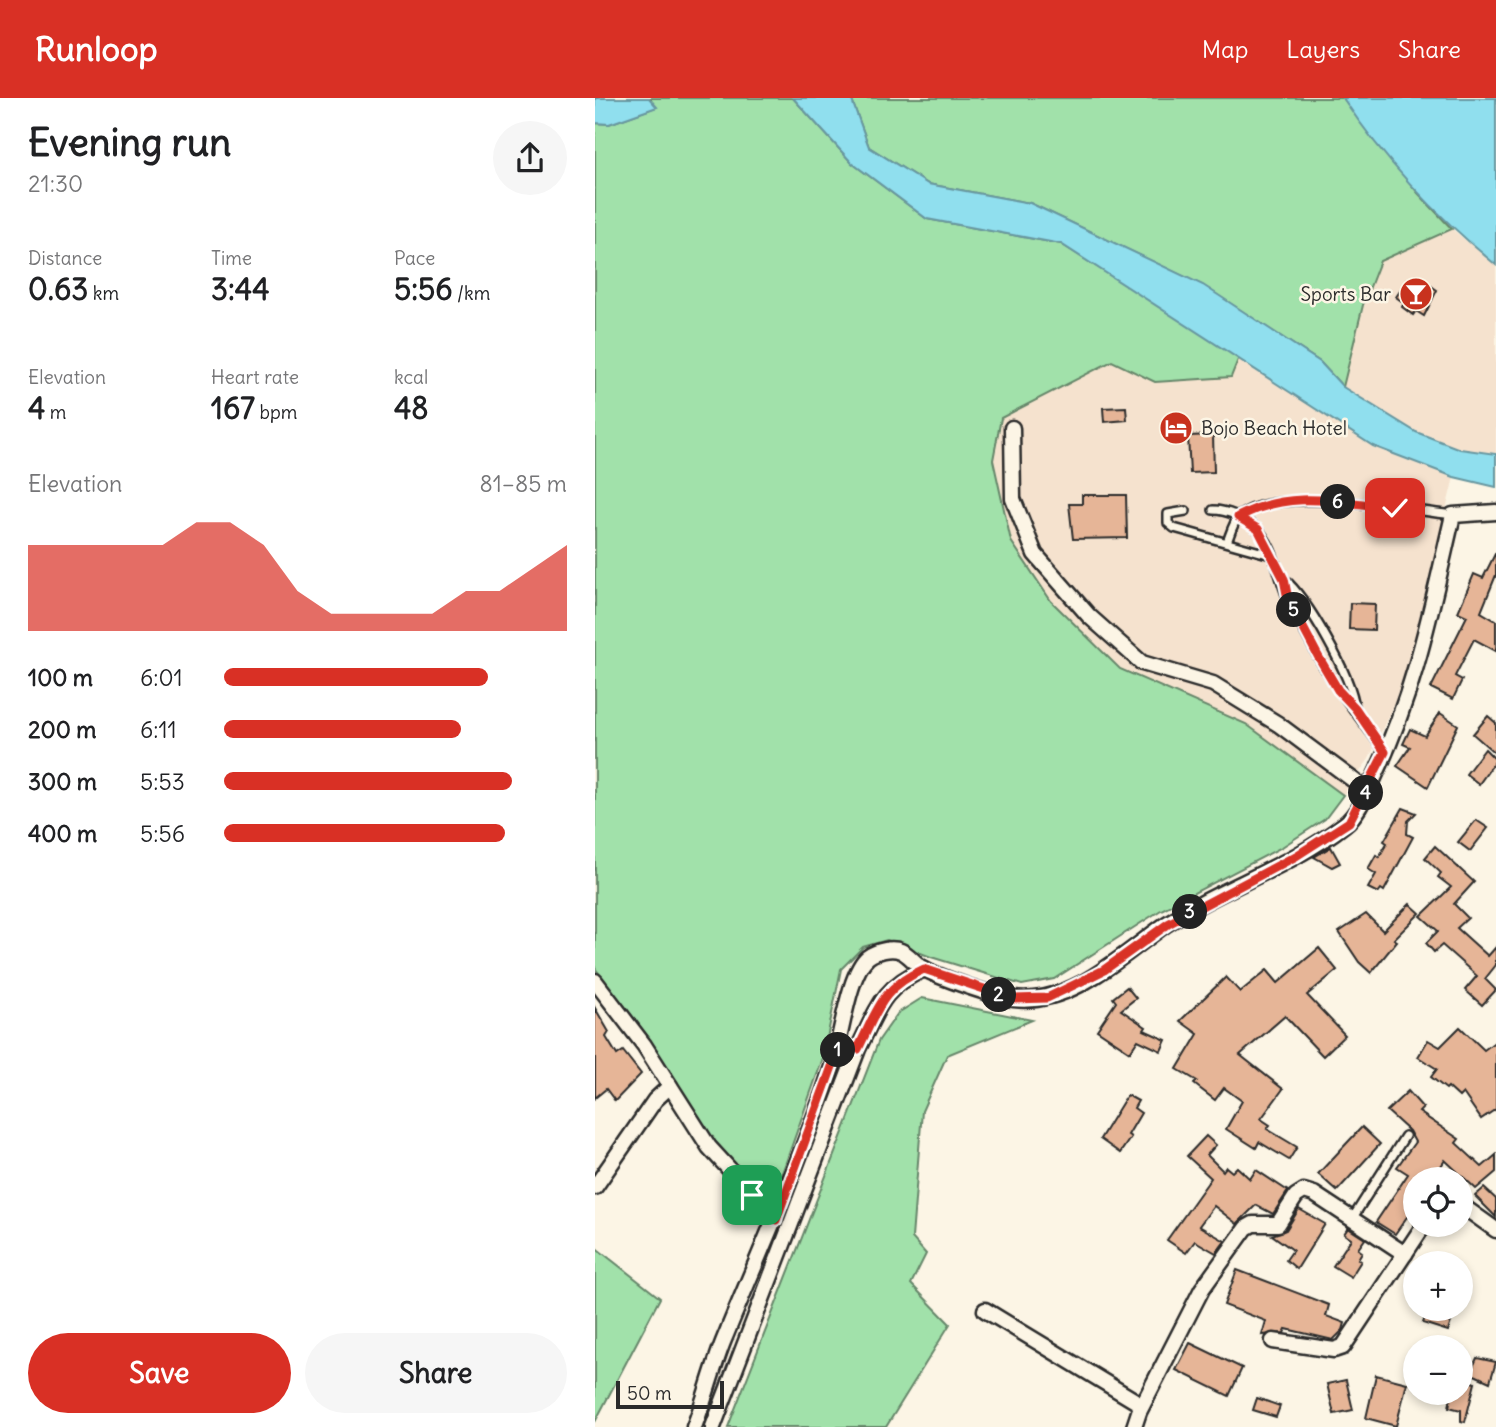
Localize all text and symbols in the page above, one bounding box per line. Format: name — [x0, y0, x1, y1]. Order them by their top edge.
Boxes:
text: Runloop — [35, 28, 157, 70]
text: Map — [1202, 34, 1248, 64]
text: Layers — [1286, 34, 1360, 64]
text: Share — [1398, 34, 1461, 64]
text: Evening run — [28, 119, 231, 166]
button: share — [493, 121, 567, 195]
text: 21:30 — [28, 169, 83, 198]
text: Distance — [28, 246, 102, 270]
text: Time — [211, 246, 252, 270]
text: Pace — [394, 246, 435, 270]
text: 0.63 — [28, 270, 88, 308]
text: 3:44 — [211, 270, 270, 308]
text: 5:56 — [394, 270, 453, 308]
bar icon: Sports Bar — [1397, 275, 1435, 313]
text: km — [88, 281, 119, 305]
text: /km — [453, 281, 490, 305]
place label: Sports Bar — [1301, 282, 1391, 306]
text: Elevation — [28, 365, 106, 389]
text: Heart rate — [211, 365, 299, 389]
text: kcal — [394, 365, 428, 389]
text: 4 — [28, 389, 45, 427]
text: 167 — [211, 389, 255, 427]
text: 48 — [394, 389, 429, 427]
text: m — [45, 400, 67, 424]
text: bpm — [255, 400, 297, 424]
hotel icon: Bojo Beach Hotel — [1157, 409, 1195, 447]
place label: Bojo Beach Hotel — [1201, 416, 1347, 440]
text: Elevation — [28, 469, 122, 498]
text: 81–85 m — [479, 469, 567, 498]
pin — [1365, 478, 1425, 538]
pin: 6 — [1321, 484, 1355, 520]
text: 6 — [1332, 489, 1343, 513]
icon: check — [1376, 489, 1414, 527]
pin: 5 — [1277, 592, 1311, 628]
text: 5 — [1288, 597, 1299, 621]
text: 100 m — [28, 663, 93, 692]
text: 6:01 — [140, 663, 183, 692]
text: 200 m — [28, 715, 97, 744]
text: 6:11 — [140, 715, 177, 744]
text: 300 m — [28, 767, 97, 796]
text: 5:53 — [140, 767, 185, 796]
pin: 4 — [1349, 776, 1383, 810]
text: 4 — [1360, 780, 1371, 804]
text: 400 m — [28, 819, 97, 848]
text: 5:56 — [140, 819, 185, 848]
pin: 3 — [1173, 894, 1207, 930]
text: 3 — [1184, 899, 1195, 923]
pin: 2 — [981, 978, 1017, 1012]
text: 2 — [993, 982, 1004, 1006]
pin: 1 — [821, 1032, 855, 1068]
text: 1 — [834, 1037, 841, 1061]
pin — [722, 1165, 782, 1225]
map controls — [1403, 1167, 1473, 1405]
button: locate — [1403, 1167, 1473, 1237]
icon: arrive — [733, 1176, 771, 1214]
button: + — [1403, 1251, 1473, 1321]
button: Save — [28, 1333, 291, 1413]
button: Share — [305, 1333, 567, 1413]
button: − — [1403, 1335, 1473, 1405]
scale bar — [616, 1378, 725, 1410]
text: 50 m — [627, 1381, 672, 1405]

